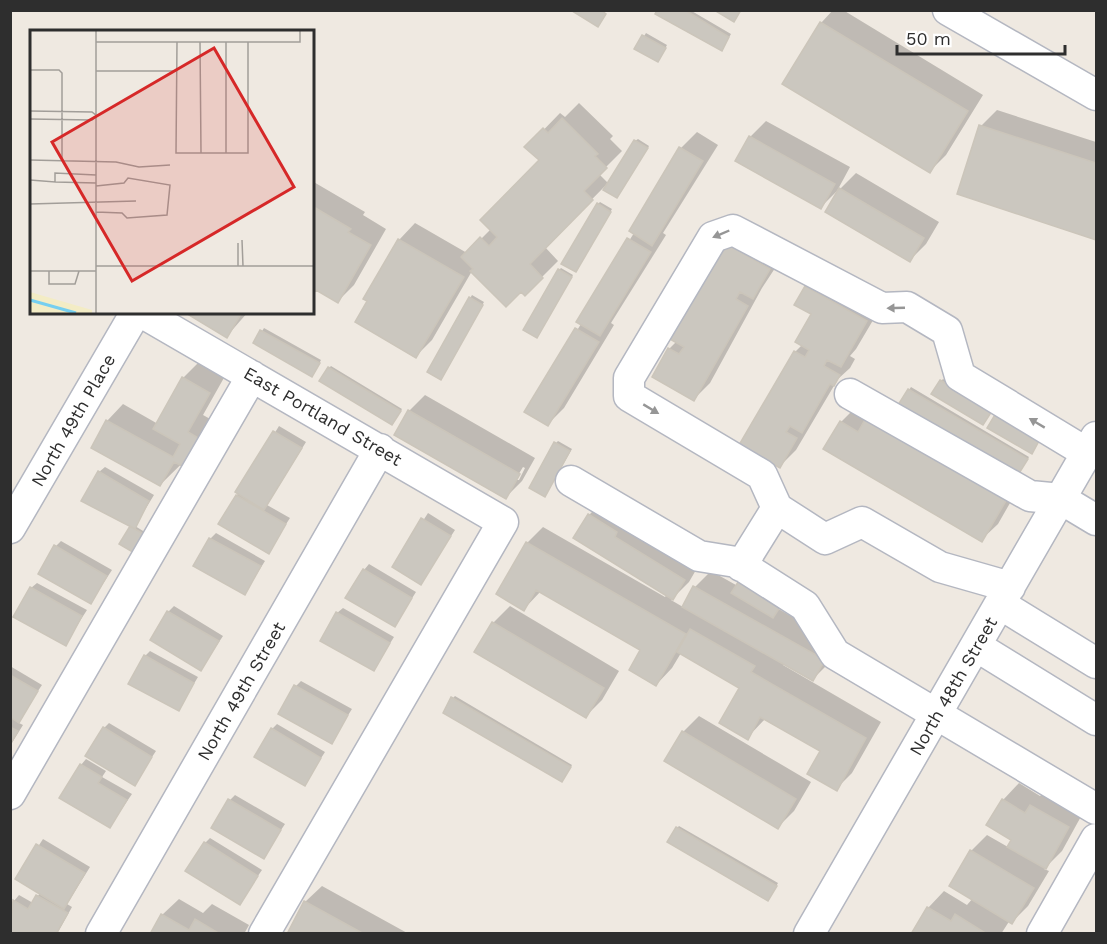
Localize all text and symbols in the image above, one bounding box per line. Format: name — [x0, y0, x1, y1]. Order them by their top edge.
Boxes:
scale bar — [897, 18, 1065, 56]
text: 50 m — [906, 28, 951, 49]
inset map — [30, 30, 314, 314]
one-way arrow — [712, 229, 730, 239]
one-way arrow — [886, 303, 905, 312]
street label: North 49th Place — [27, 350, 119, 490]
street label: East Portland Street — [240, 362, 406, 470]
one-way arrow — [643, 404, 660, 414]
one-way arrow — [1029, 418, 1045, 429]
street label: North 48th Street — [905, 613, 1001, 759]
street label: North 49th Street — [193, 618, 289, 764]

